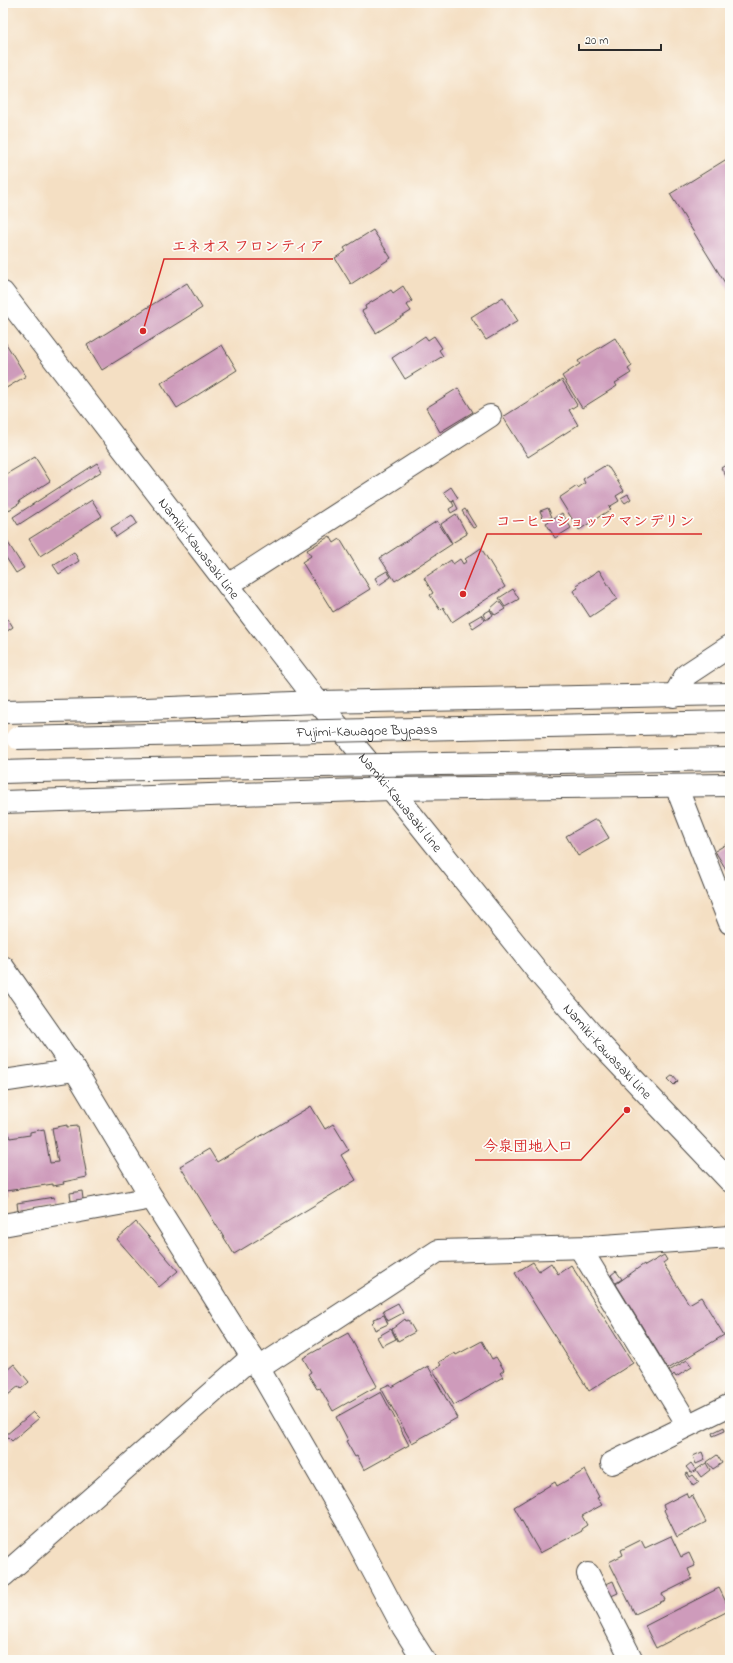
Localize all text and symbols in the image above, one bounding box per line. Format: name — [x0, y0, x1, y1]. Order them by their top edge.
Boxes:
scale bar — [579, 26, 661, 52]
text: 20 m — [585, 32, 608, 50]
callout: エネオス フロンティア — [164, 232, 333, 259]
text: エネオス フロンティア — [171, 236, 325, 258]
street label: Namiki-Kawasaki Line — [152, 494, 245, 605]
callout: コーヒーショップ マンデリン — [487, 507, 702, 534]
text: コーヒーショップ マンデリン — [496, 511, 694, 533]
street label: Fujimi-Kawagoe Bypass — [295, 720, 438, 744]
street label: Namiki-Kawasaki Line — [353, 748, 447, 858]
street label: Namiki-Kawasaki Line — [558, 999, 657, 1105]
callout: 今泉団地入口 — [475, 1133, 581, 1160]
text: 今泉団地入口 — [483, 1136, 573, 1158]

